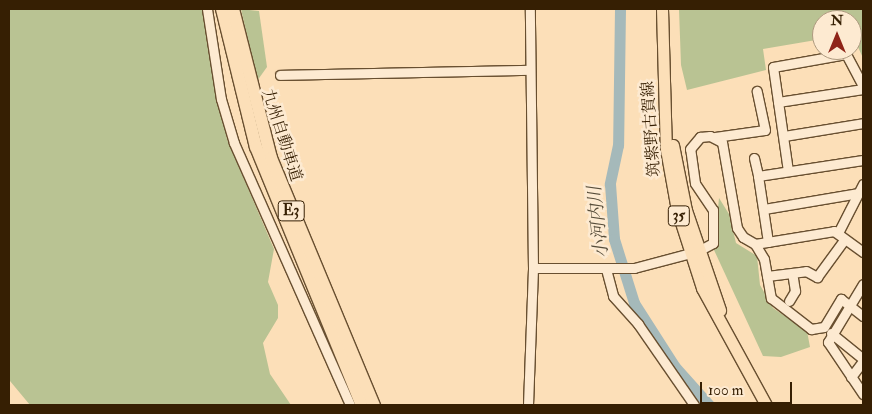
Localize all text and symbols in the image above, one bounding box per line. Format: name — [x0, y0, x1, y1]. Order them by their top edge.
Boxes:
north arrow — [812, 10, 862, 60]
text: N — [831, 12, 843, 29]
street label: 筑紫野古賀線 — [638, 80, 664, 178]
street label: 九州自動車道 — [258, 86, 306, 184]
water label: 小河内川 — [584, 185, 614, 259]
road number: E3 — [277, 198, 305, 224]
road number: 35 — [668, 204, 690, 228]
scale bar — [702, 372, 794, 404]
text: 100 m — [708, 381, 743, 400]

